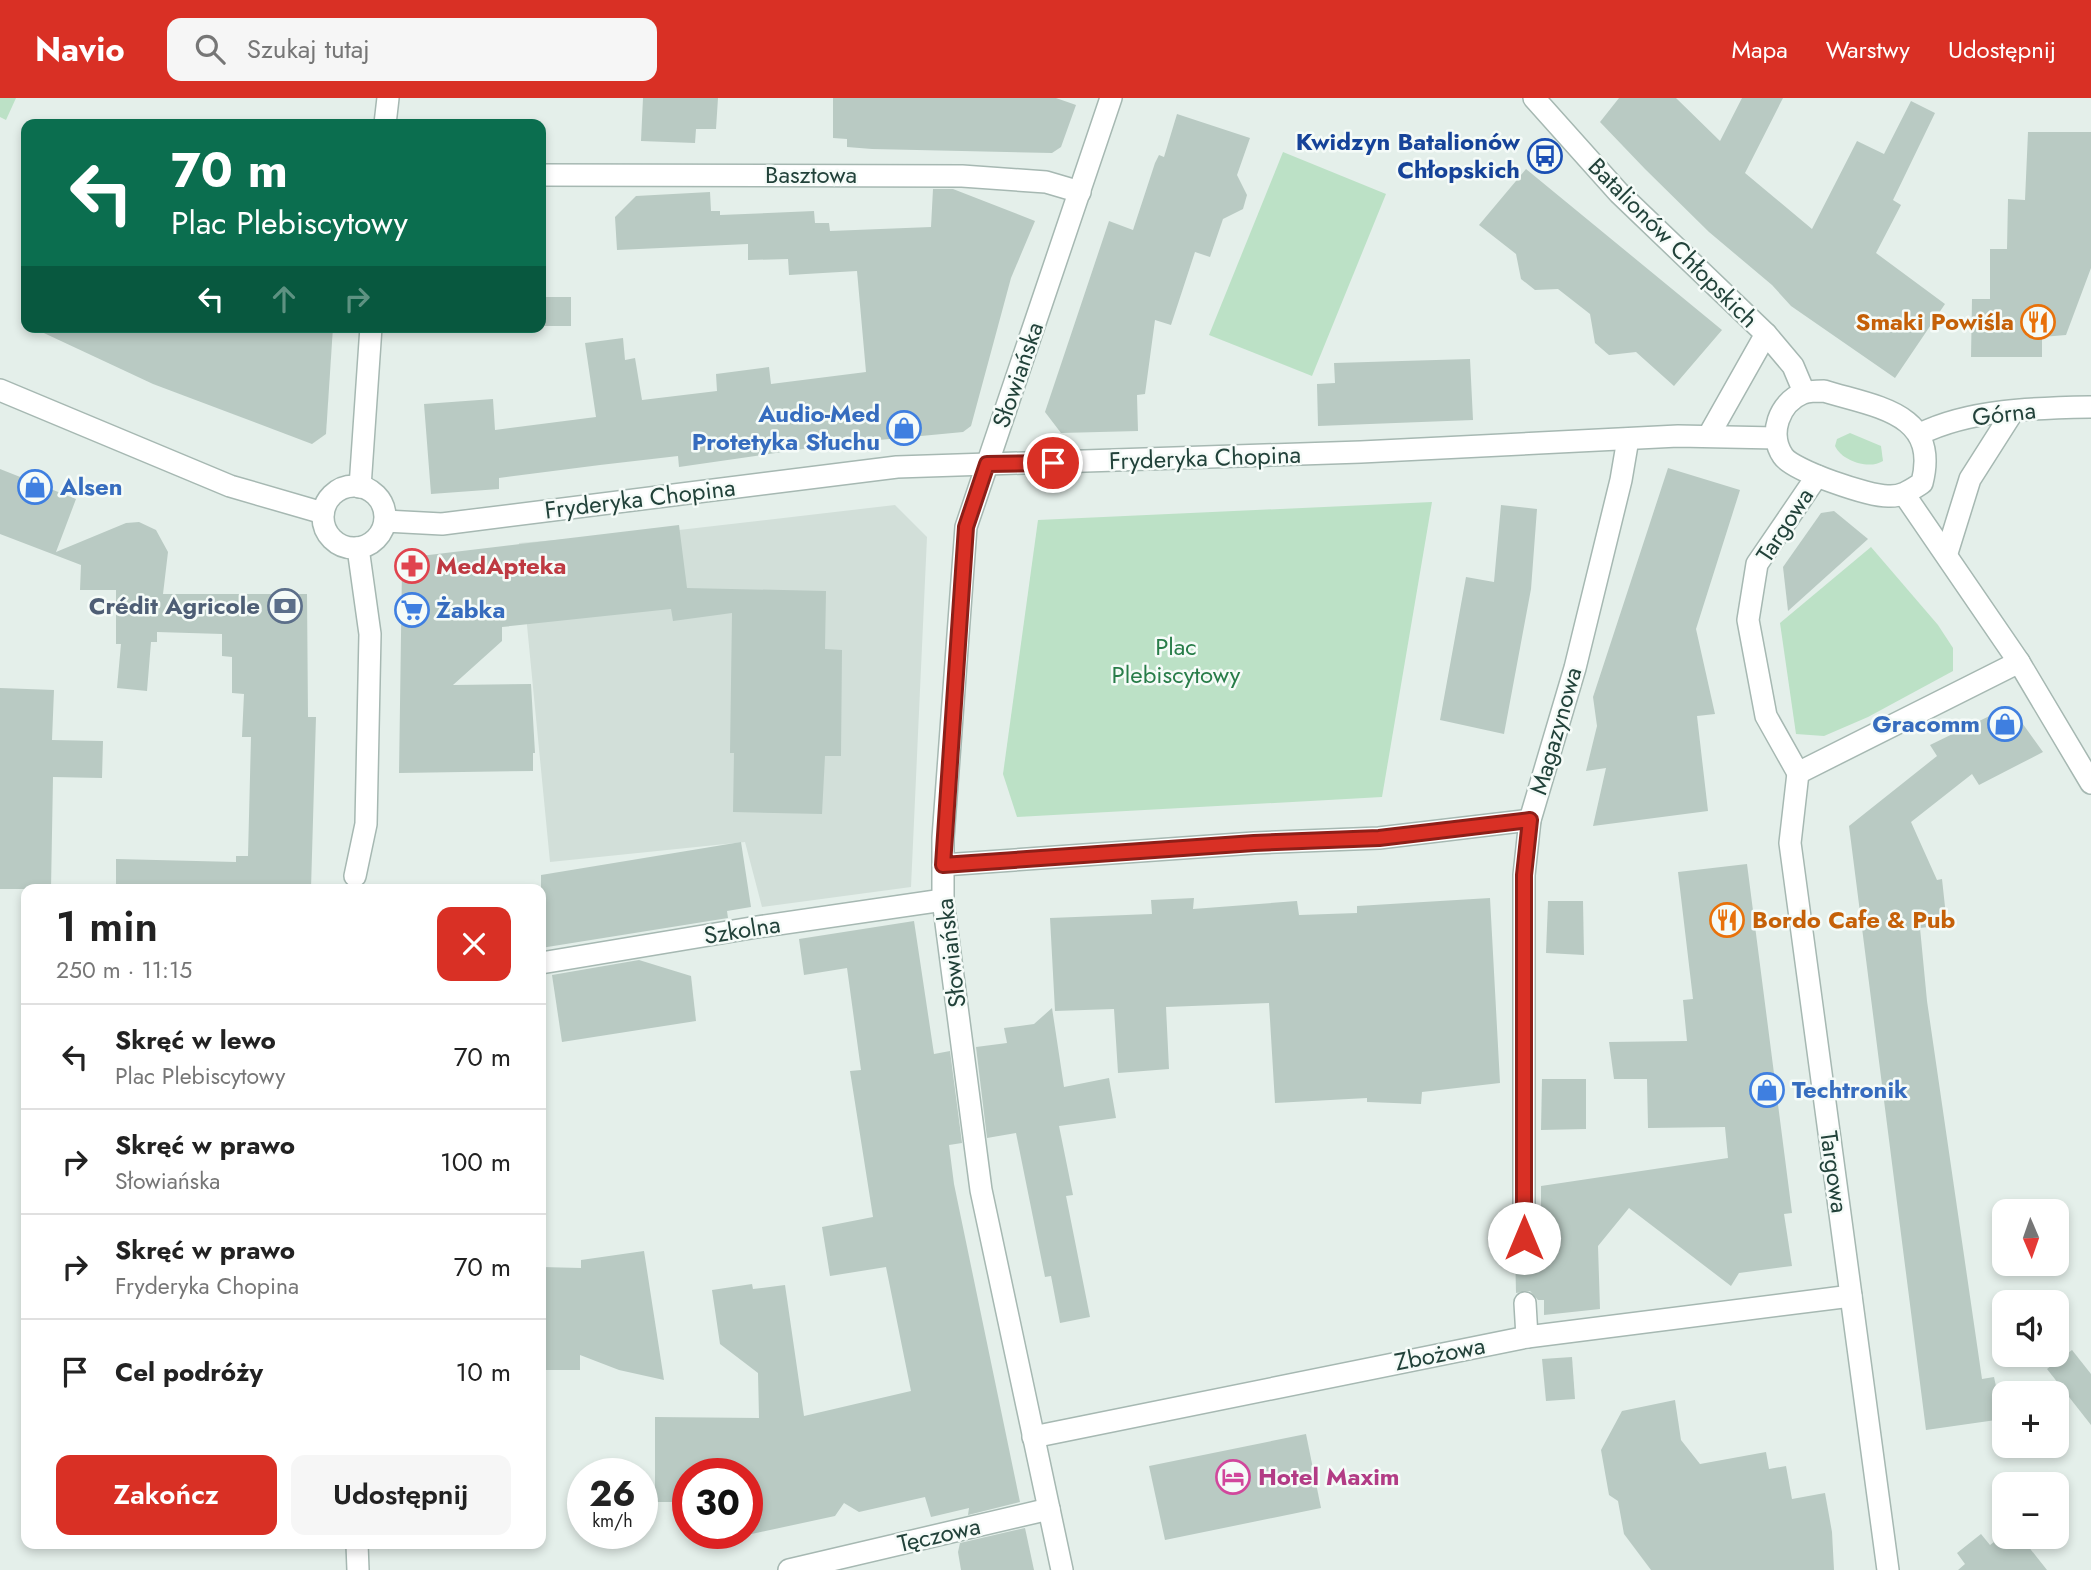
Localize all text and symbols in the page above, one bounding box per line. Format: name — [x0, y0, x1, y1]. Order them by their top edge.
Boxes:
search box — [167, 18, 657, 81]
text: Navio — [35, 26, 125, 73]
icon: search — [191, 30, 229, 68]
text: Szukaj tutaj — [247, 30, 370, 68]
text: Mapa — [1731, 32, 1788, 67]
text: Warstwy — [1826, 32, 1910, 67]
text: Udostępnij — [1948, 32, 2056, 67]
place label: Kwidzyn Batalionów Chłopskich — [1296, 124, 1521, 187]
text: 70 m — [171, 135, 288, 205]
bus stop icon: Kwidzyn Batalionów Chłopskich — [1526, 137, 1564, 175]
icon: left — [56, 147, 147, 238]
street label: Batalionów Chłopskich — [1580, 150, 1766, 336]
street label: Basztowa — [765, 157, 857, 192]
text: Plac Plebiscytowy — [171, 200, 408, 246]
icon: left — [192, 280, 230, 318]
icon: ahead — [265, 280, 303, 318]
icon: right — [338, 280, 376, 318]
restaurant icon: Smaki Powiśla — [2019, 303, 2057, 341]
place label: Smaki Powiśla — [1855, 304, 2014, 339]
street label: Słowiańska — [983, 317, 1052, 432]
street label: Górna — [1970, 392, 2038, 435]
place label: Audio-Med Protetyka Słuchu — [692, 396, 880, 459]
shop icon: Audio-Med Protetyka Słuchu — [885, 409, 923, 447]
pin — [1023, 433, 1083, 493]
street label: Fryderyka Chopina — [1108, 437, 1302, 478]
icon: arrive — [1034, 444, 1072, 482]
shop icon: Alsen — [16, 468, 54, 506]
place label: Alsen — [59, 469, 123, 504]
street label: Fryderyka Chopina — [542, 469, 737, 528]
street label: Targowa — [1747, 481, 1822, 569]
pharmacy icon: MedApteka — [393, 547, 431, 585]
place label: MedApteka — [436, 548, 567, 583]
bank icon: Crédit Agricole — [266, 587, 304, 625]
place label: Crédit Agricole — [89, 588, 260, 623]
supermarket icon: Żabka — [393, 591, 431, 629]
place label: Żabka — [436, 592, 505, 627]
park label: Plac Plebiscytowy — [1112, 629, 1241, 692]
street label: Magazynowa — [1521, 663, 1590, 799]
shop icon: Gracomm — [1986, 705, 2024, 743]
place label: Gracomm — [1872, 706, 1980, 741]
text: 1 min — [56, 896, 158, 957]
street label: Słowiańska — [926, 896, 975, 1010]
restaurant icon: Bordo Cafe & Pub — [1708, 901, 1746, 939]
place label: Bordo Cafe & Pub — [1752, 902, 1956, 937]
street label: Szkolna — [701, 906, 783, 953]
button: close — [437, 907, 511, 981]
text: 250 m · 11:15 — [56, 953, 192, 987]
text: Skręć w lewo — [115, 1021, 276, 1059]
icon: left — [56, 1038, 94, 1076]
text: 70 m — [454, 1038, 511, 1076]
text: Plac Plebiscytowy — [115, 1059, 285, 1093]
shop icon: Techtronik — [1748, 1071, 1786, 1109]
place label: Techtronik — [1792, 1072, 1908, 1107]
text: Skręć w prawo — [115, 1126, 295, 1164]
street label: Targowa — [1811, 1129, 1858, 1215]
icon: right — [56, 1143, 94, 1181]
text: 100 m — [440, 1143, 511, 1181]
text: Słowiańska — [115, 1164, 220, 1198]
north arrow — [1992, 1199, 2068, 1276]
map controls — [1992, 1199, 2069, 1549]
position arrow — [1487, 1201, 1561, 1275]
text: Skręć w prawo — [115, 1231, 295, 1269]
icon: right — [56, 1248, 94, 1286]
text: 70 m — [454, 1248, 511, 1286]
text: Fryderyka Chopina — [115, 1269, 299, 1303]
button: sound — [1992, 1290, 2069, 1367]
street label: Zbożowa — [1392, 1328, 1488, 1379]
icon: arrive — [56, 1353, 94, 1391]
text: Cel podróży — [115, 1353, 263, 1391]
text: 10 m — [456, 1353, 511, 1391]
button: + — [1992, 1381, 2069, 1458]
button: Zakończ — [56, 1455, 277, 1535]
button: Udostępnij — [291, 1455, 511, 1535]
speed limit sign: 30 — [672, 1458, 763, 1549]
hotel icon: Hotel Maxim — [1214, 1458, 1252, 1496]
place label: Hotel Maxim — [1258, 1459, 1399, 1494]
text: 26 — [589, 1469, 636, 1519]
button: − — [1992, 1472, 2069, 1549]
text: km/h — [592, 1508, 633, 1534]
street label: Tęczowa — [894, 1508, 984, 1561]

